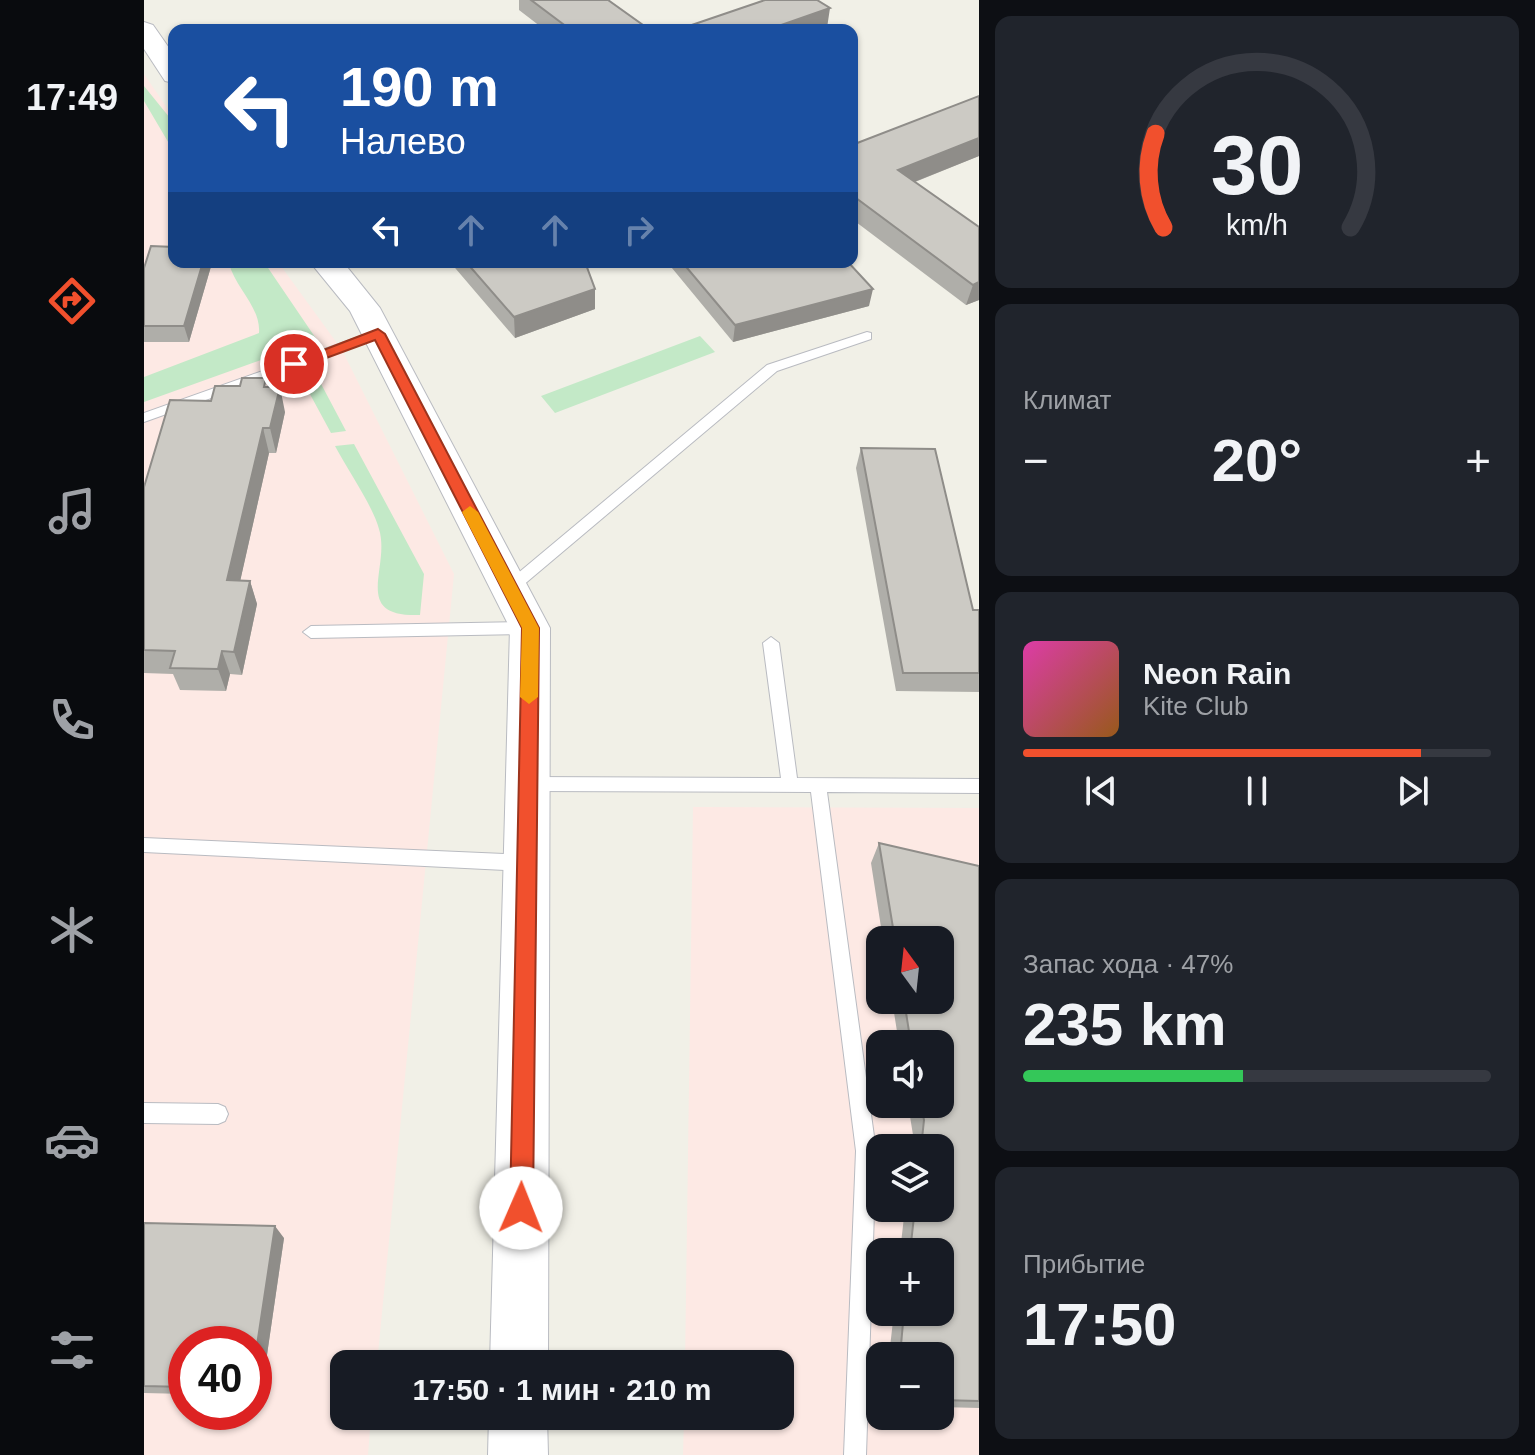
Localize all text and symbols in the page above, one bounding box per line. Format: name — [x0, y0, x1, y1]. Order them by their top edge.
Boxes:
text: 190 m — [340, 55, 499, 118]
icon: left — [208, 56, 312, 160]
text: 17:49 — [26, 77, 118, 118]
text: 30 — [1211, 118, 1303, 211]
text: Налево — [340, 121, 466, 162]
icon: left — [365, 208, 409, 252]
icon: ahead — [449, 208, 493, 252]
icon: ahead — [533, 208, 577, 252]
icon: right — [617, 208, 661, 252]
text: km/h — [1226, 209, 1288, 241]
icon: directions — [44, 273, 100, 329]
pin — [260, 330, 328, 398]
icon: arrive — [272, 342, 316, 386]
text: Климат — [1023, 385, 1112, 415]
text: 20° — [1212, 427, 1302, 494]
text: − — [1023, 436, 1049, 485]
text: + — [1465, 436, 1491, 485]
icon: music — [44, 483, 100, 539]
text: Neon Rain — [1143, 657, 1291, 690]
text: Kite Club — [1143, 691, 1249, 721]
icon: phone — [44, 692, 100, 748]
icon: previous — [1079, 769, 1123, 813]
icon: pause — [1235, 769, 1279, 813]
icon: next — [1391, 769, 1435, 813]
icon: climate — [44, 902, 100, 958]
north arrow — [866, 926, 954, 1014]
map controls — [866, 926, 954, 1430]
text: Запас хода · 47% — [1023, 949, 1233, 979]
text: 235 km — [1023, 991, 1227, 1058]
button: sound — [866, 1030, 954, 1118]
icon: car — [44, 1112, 100, 1168]
button: layers — [866, 1134, 954, 1222]
position arrow — [479, 1166, 563, 1250]
button: + — [866, 1238, 954, 1326]
text: Прибытие — [1023, 1249, 1145, 1279]
text: 17:50 — [1023, 1291, 1176, 1358]
icon: filters — [44, 1322, 100, 1378]
speed limit sign: 40 — [168, 1326, 272, 1430]
button: − — [866, 1342, 954, 1430]
text: 17:50 · 1 мин · 210 m — [413, 1373, 711, 1406]

